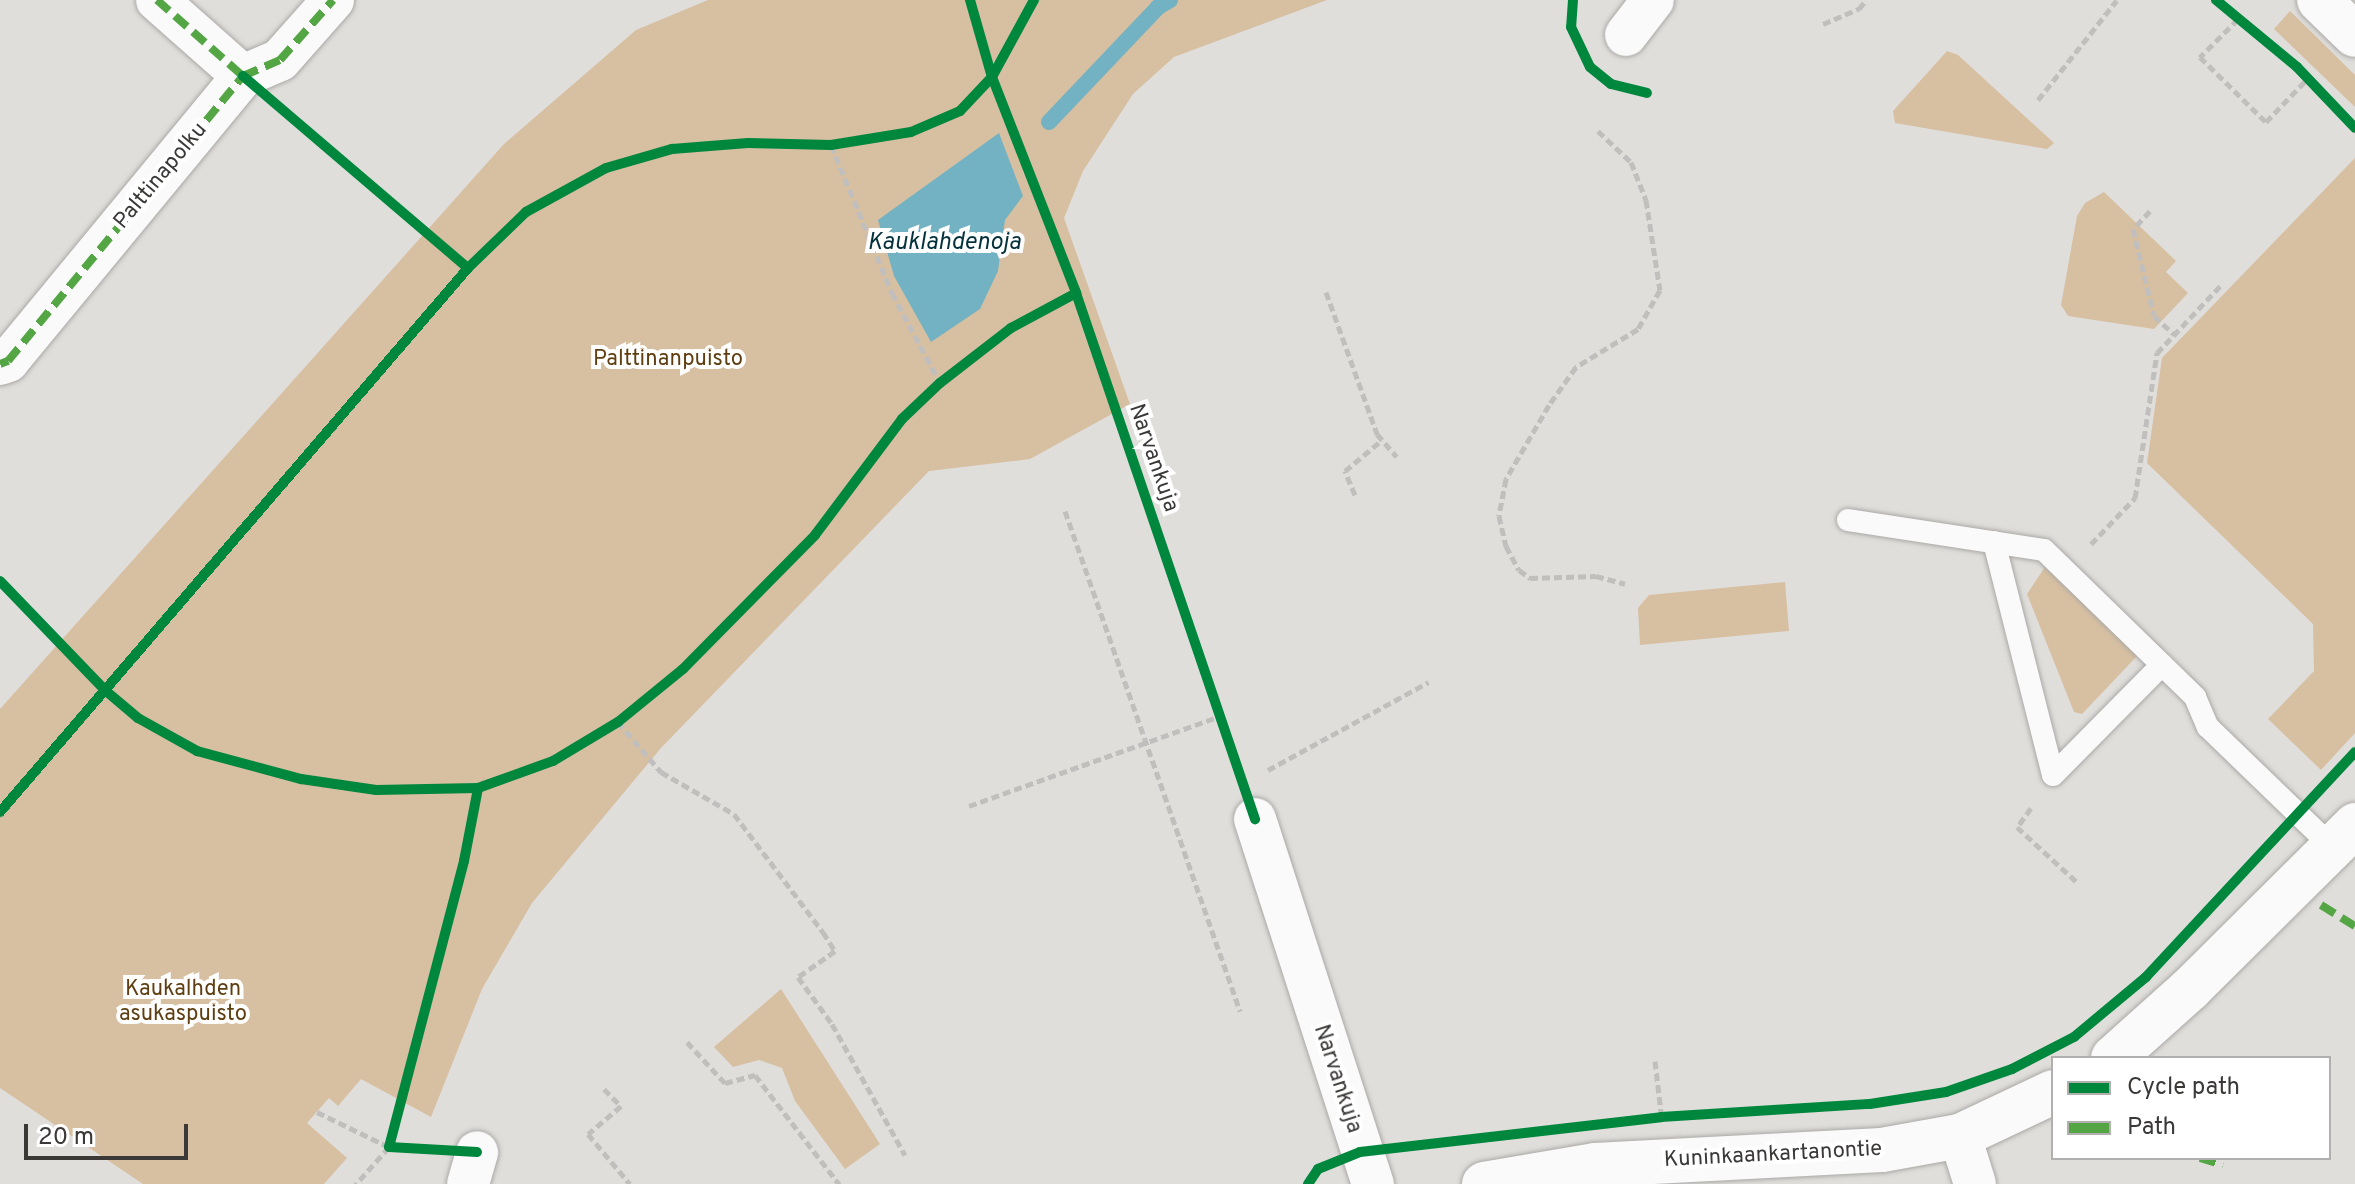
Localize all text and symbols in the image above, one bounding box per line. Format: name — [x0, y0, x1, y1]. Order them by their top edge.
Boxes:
street label: Palttinapolku — [109, 117, 213, 235]
water label: Kauklahdenoja — [867, 230, 1021, 258]
park label: Palttinanpuisto — [593, 347, 743, 373]
street label: Narvankuja — [1122, 401, 1184, 515]
park label: Kaukalhden asukaspuisto — [119, 976, 247, 1028]
street label: Narvankuja — [1307, 1022, 1367, 1136]
legend — [2051, 1056, 2331, 1160]
text: Cycle path — [2127, 1073, 2240, 1103]
scale bar — [28, 1108, 192, 1158]
text: Path — [2127, 1113, 2176, 1143]
text: 20 m — [38, 1123, 94, 1153]
street label: Kuninkaankartanontie — [1663, 1136, 1883, 1174]

